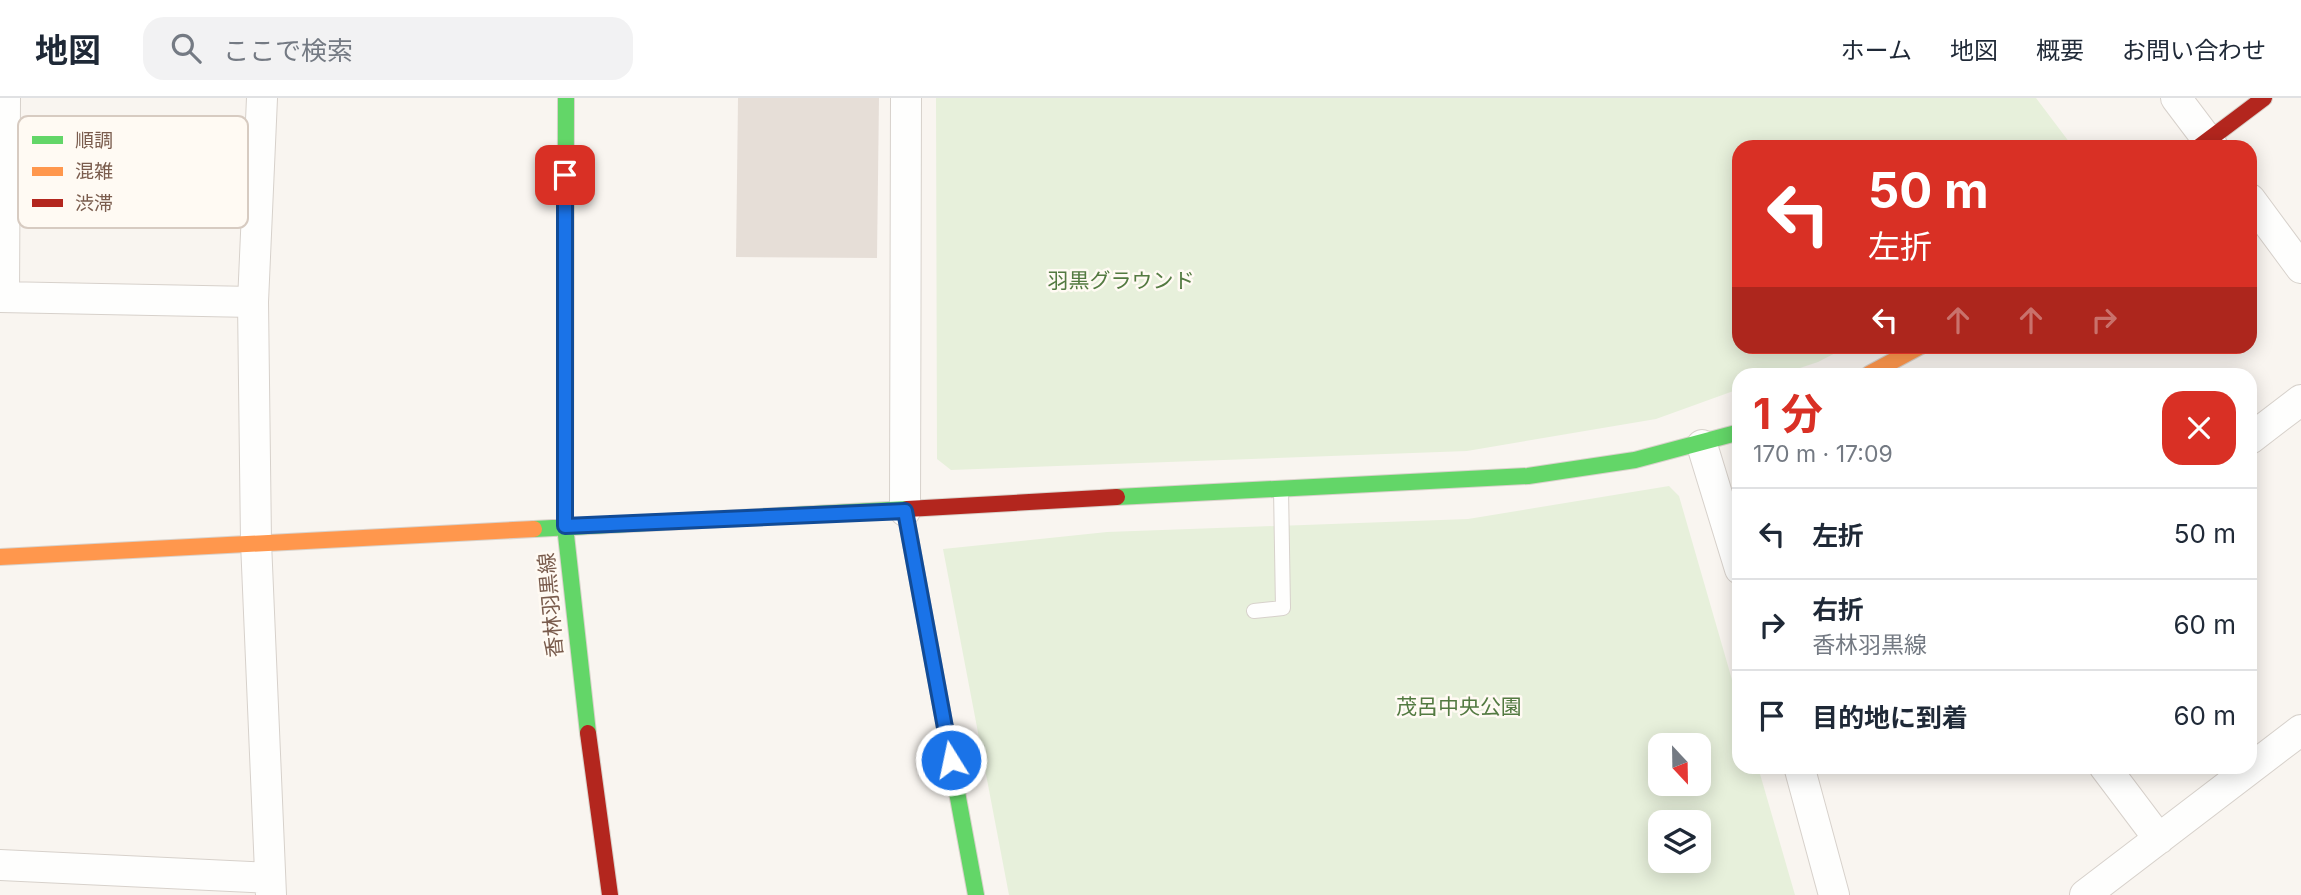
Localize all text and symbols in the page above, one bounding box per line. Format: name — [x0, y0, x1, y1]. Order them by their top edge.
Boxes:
search box — [143, 17, 633, 80]
icon: search — [167, 29, 205, 67]
text: 地図 — [35, 30, 101, 70]
text: ここで検索 — [223, 35, 353, 66]
text: ホーム — [1841, 36, 1912, 65]
text: 地図 — [1950, 36, 1998, 65]
text: 概要 — [2036, 36, 2084, 65]
text: お問い合わせ — [2122, 36, 2266, 65]
legend — [18, 116, 248, 228]
text: 順調 — [75, 129, 113, 152]
pin — [535, 145, 595, 205]
icon: arrive — [546, 156, 584, 194]
text: 混雑 — [75, 160, 113, 183]
text: 50 m — [1868, 161, 1989, 220]
icon: left — [1753, 168, 1844, 259]
text: 渋滞 — [75, 192, 113, 215]
text: 左折 — [1868, 227, 1932, 266]
park label: 羽黒グラウンド — [1048, 268, 1195, 293]
icon: left — [1866, 301, 1904, 339]
icon: ahead — [1939, 301, 1977, 339]
icon: ahead — [2012, 301, 2050, 339]
icon: right — [2085, 301, 2123, 339]
text: 1 分 — [1753, 388, 1823, 439]
button: close — [2162, 391, 2236, 465]
text: 170 m · 17:09 — [1753, 440, 1893, 468]
icon: left — [1753, 515, 1791, 553]
text: 50 m — [2174, 518, 2236, 549]
text: 左折 — [1812, 520, 1864, 551]
street label: 香林羽黒線 — [533, 552, 568, 658]
text: 右折 — [1812, 594, 1864, 625]
icon: right — [1753, 606, 1791, 644]
text: 60 m — [2173, 609, 2236, 640]
text: 香林羽黒線 — [1812, 631, 1927, 659]
park label: 茂呂中央公園 — [1396, 694, 1522, 719]
icon: arrive — [1753, 697, 1791, 735]
text: 60 m — [2173, 700, 2236, 731]
text: 目的地に到着 — [1812, 702, 1968, 733]
position arrow — [914, 723, 988, 797]
north arrow — [1648, 733, 1712, 796]
map controls — [1648, 733, 1711, 873]
button: layers — [1648, 810, 1711, 873]

